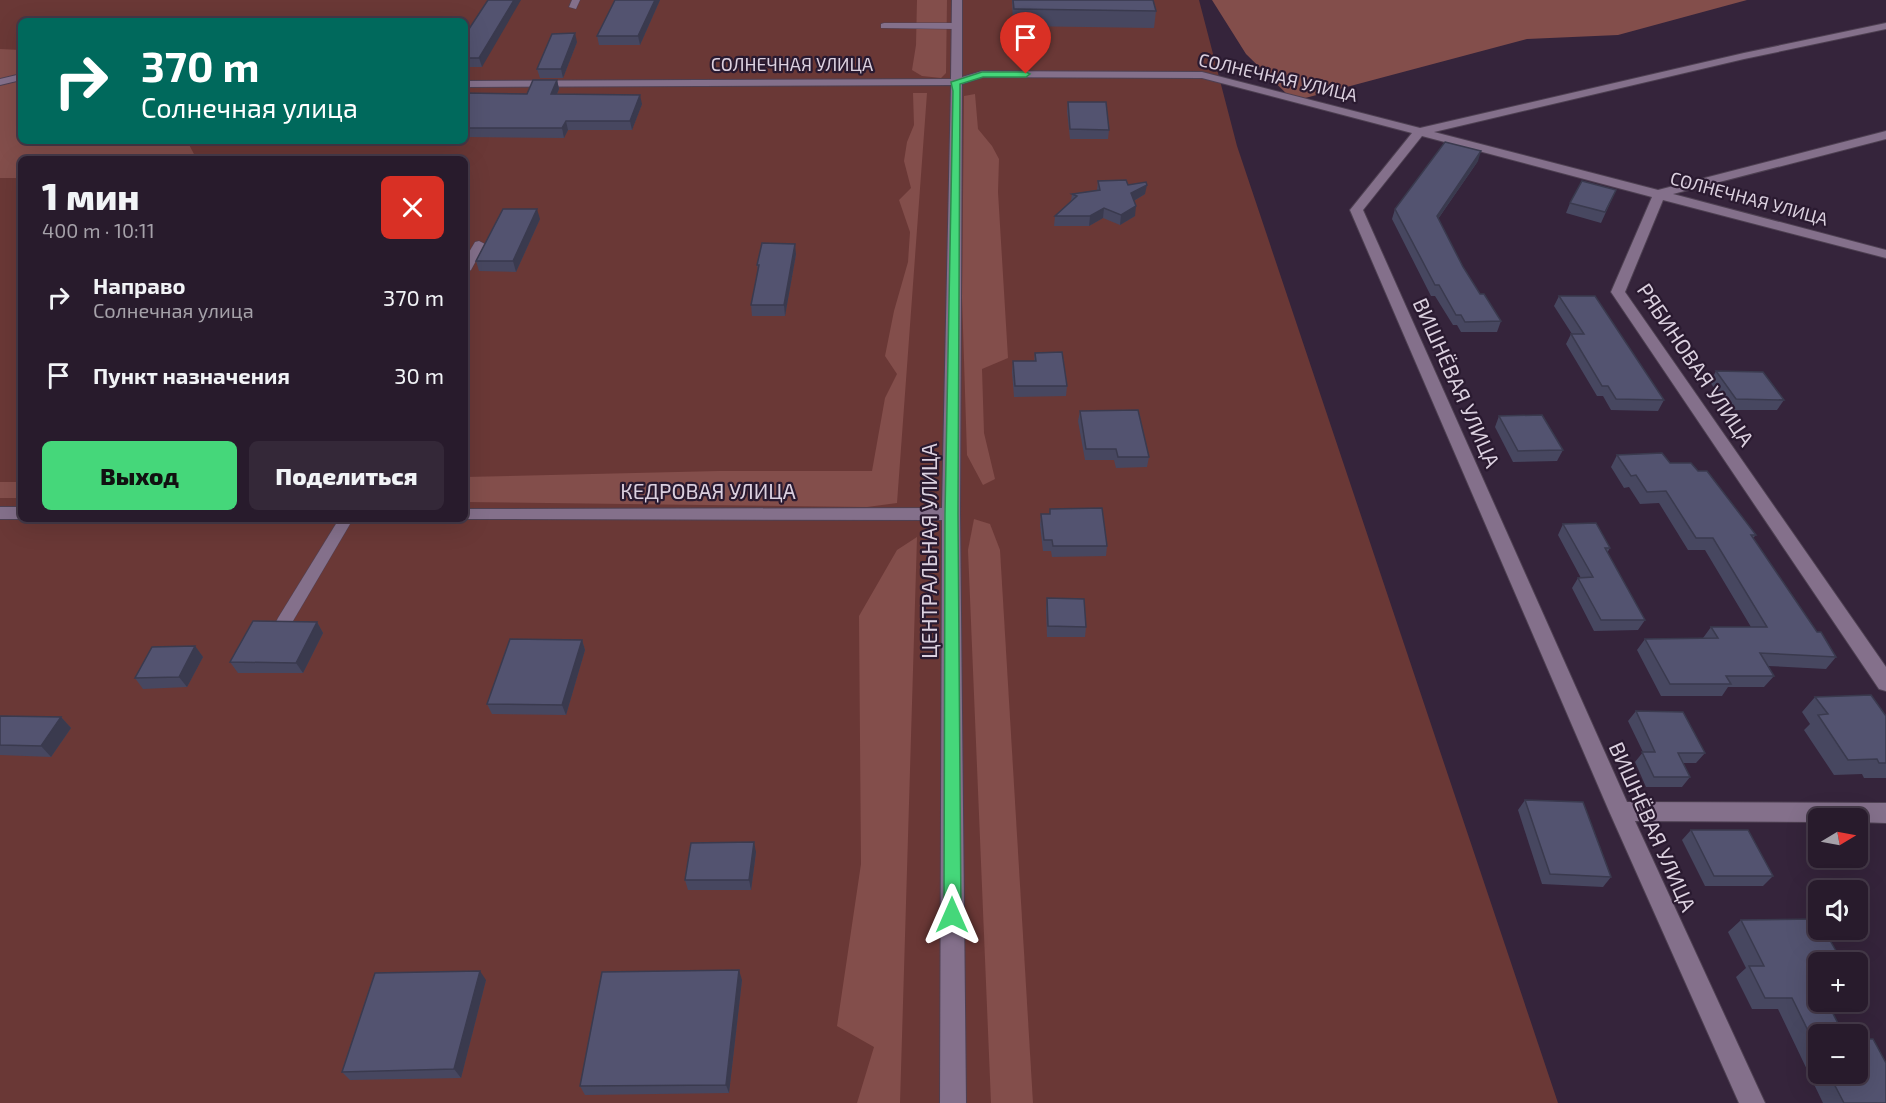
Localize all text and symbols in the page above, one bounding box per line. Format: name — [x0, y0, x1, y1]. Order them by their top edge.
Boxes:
pin — [1000, 12, 1051, 74]
icon: arrive — [1009, 21, 1042, 54]
text: 370 m — [141, 40, 260, 90]
icon: right — [42, 42, 120, 120]
street label: СОЛНЕЧНАЯ УЛИЦА — [1197, 48, 1361, 106]
street label: СОЛНЕЧНАЯ УЛИЦА — [711, 53, 874, 75]
text: Солнечная улица — [141, 91, 358, 123]
street label: СОЛНЕЧНАЯ УЛИЦА — [1668, 166, 1831, 230]
text: 1 мин — [42, 174, 140, 217]
button: close — [381, 176, 444, 239]
text: 400 m · 10:11 — [42, 218, 155, 242]
text: Направо — [93, 272, 186, 298]
street label: РЯБИНОВАЯ УЛИЦА — [1633, 278, 1760, 450]
icon: right — [42, 281, 75, 314]
text: 370 m — [383, 284, 444, 310]
street label: ВИШНЁВАЯ УЛИЦА — [1409, 294, 1506, 471]
text: Солнечная улица — [93, 298, 254, 322]
icon: arrive — [42, 359, 75, 392]
text: Пункт назначения — [93, 362, 290, 388]
text: 30 m — [394, 362, 444, 388]
button: Выход — [42, 441, 237, 510]
button: Поделиться — [249, 441, 444, 510]
street label: ЦЕНТРАЛЬНАЯ УЛИЦА — [916, 443, 941, 659]
street label: КЕДРОВАЯ УЛИЦА — [620, 478, 796, 503]
street label: ВИШНЁВАЯ УЛИЦА — [1605, 738, 1702, 915]
north arrow — [1808, 808, 1868, 868]
map controls — [1808, 808, 1868, 1084]
button: sound — [1808, 880, 1868, 940]
position arrow — [920, 883, 984, 947]
button: + — [1808, 952, 1868, 1012]
button: − — [1808, 1024, 1868, 1084]

